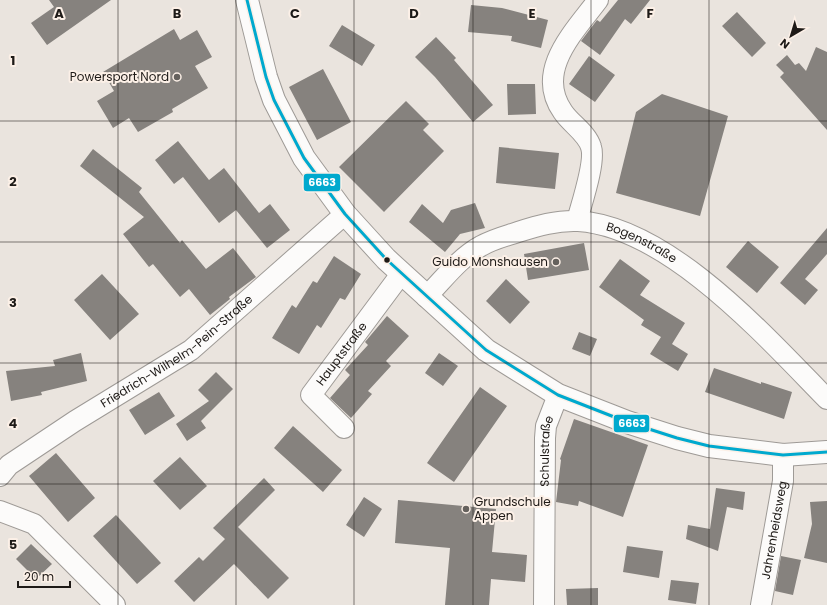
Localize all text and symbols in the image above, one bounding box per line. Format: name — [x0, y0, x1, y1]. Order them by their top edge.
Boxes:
text: A — [54, 4, 64, 23]
text: B — [173, 4, 182, 23]
text: C — [290, 4, 300, 23]
text: D — [409, 4, 419, 23]
text: E — [528, 4, 536, 23]
text: F — [646, 4, 654, 23]
north arrow — [771, 16, 811, 56]
text: N — [777, 35, 793, 53]
text: 1 — [11, 51, 15, 70]
place label: Powersport Nord — [70, 68, 169, 85]
marker: Powersport Nord — [172, 72, 182, 82]
text: 2 — [9, 172, 17, 191]
line badge: 6663 — [303, 173, 341, 192]
text: 6663 — [308, 174, 336, 190]
street label: Bogenstraße — [604, 217, 681, 267]
place label: Guido Monshausen — [432, 253, 548, 270]
unlabelled marker — [382, 255, 392, 265]
marker: Guido Monshausen — [551, 257, 561, 267]
street label: Friedrich-Wilhelm-Pein-Straße — [97, 291, 256, 411]
text: 3 — [9, 293, 17, 312]
street label: Hauptstraße — [312, 318, 371, 389]
street label: Schulstraße — [536, 413, 557, 487]
text: 4 — [9, 414, 18, 433]
line badge: 6663 — [613, 414, 650, 433]
text: 6663 — [618, 415, 646, 431]
street label: Jahrenheidsweg — [757, 480, 791, 581]
place label: Grundschule Appen — [474, 493, 551, 524]
marker: Grundschule Appen — [461, 504, 471, 514]
text: 5 — [9, 535, 17, 554]
scale bar — [18, 563, 70, 589]
text: 20 m — [24, 568, 54, 585]

